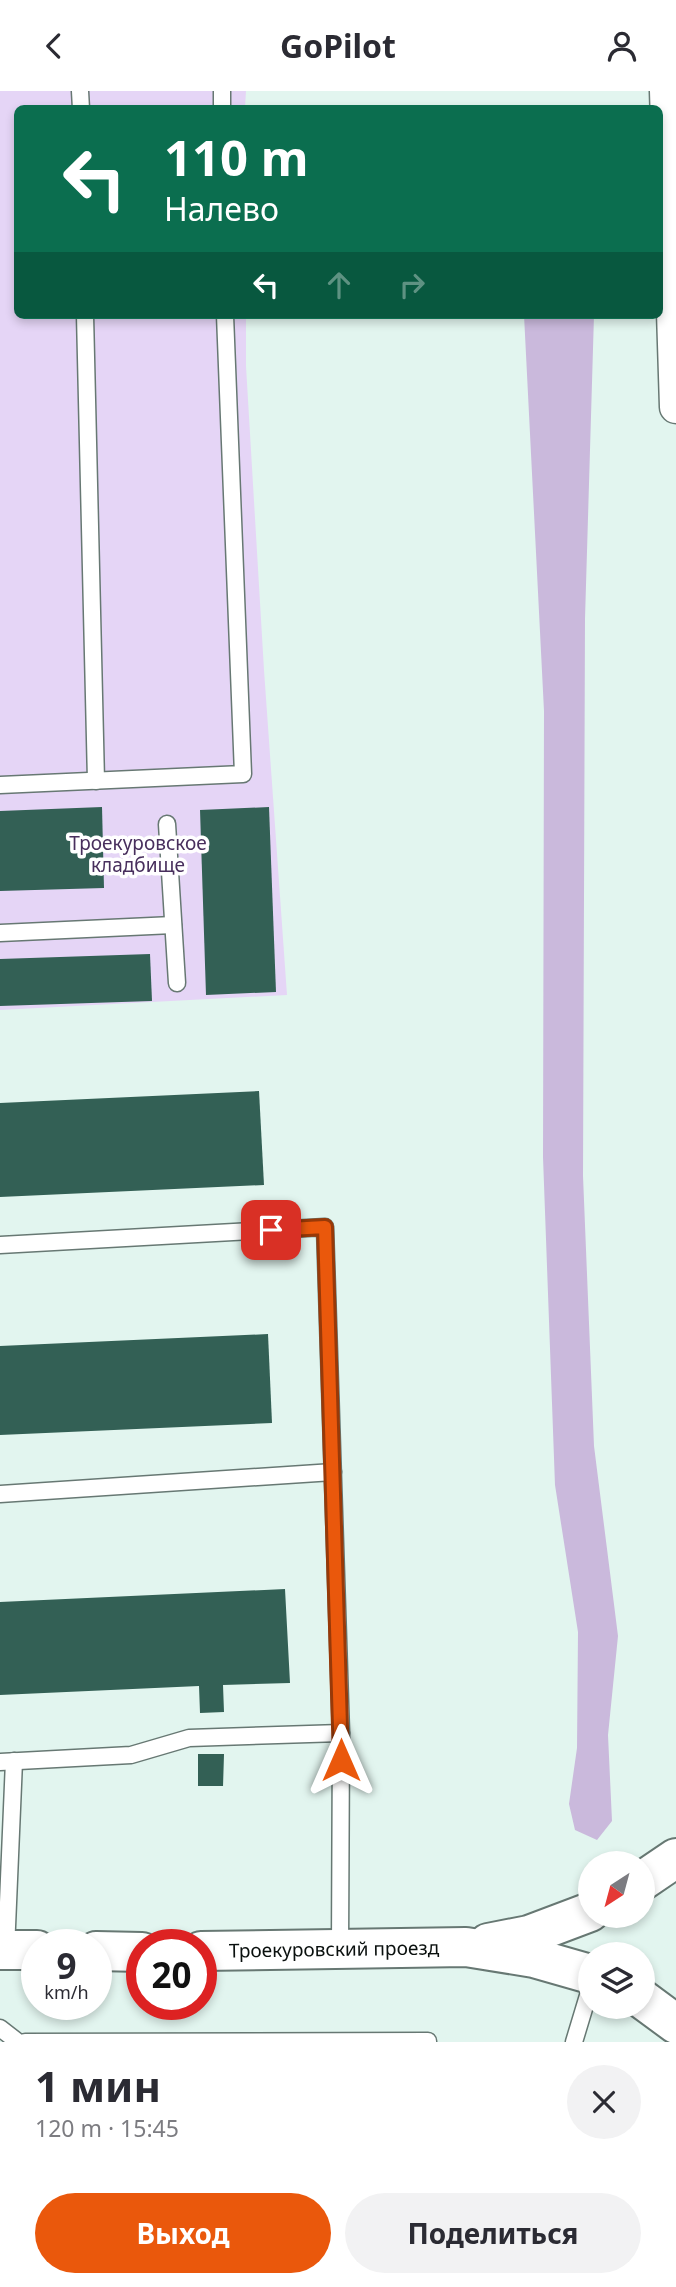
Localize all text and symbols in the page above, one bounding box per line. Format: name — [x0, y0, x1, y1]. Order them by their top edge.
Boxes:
text: GoPilot — [280, 24, 396, 67]
icon: back — [35, 27, 73, 65]
icon: person — [603, 27, 641, 65]
text: 110 m — [164, 124, 309, 190]
icon: left — [49, 133, 140, 224]
text: Налево — [164, 187, 279, 230]
icon: left — [247, 266, 285, 304]
icon: ahead — [320, 266, 358, 304]
icon: right — [393, 266, 431, 304]
park label: Троекуровское кладбище — [69, 830, 207, 878]
pin — [241, 1200, 301, 1260]
icon: arrive — [252, 1211, 290, 1249]
position arrow — [304, 1723, 378, 1797]
north arrow — [578, 1851, 654, 1929]
map controls — [578, 1851, 655, 2019]
speed limit sign: 20 — [126, 1929, 217, 2020]
street label: Троекуровский проезд — [229, 1934, 440, 1964]
text: 9 — [56, 1942, 77, 1989]
button: layers — [578, 1942, 655, 2019]
text: km/h — [44, 1980, 89, 2004]
text: 1 мин — [35, 2057, 161, 2114]
button: close — [567, 2065, 641, 2139]
text: 120 m · 15:45 — [35, 2112, 179, 2144]
button: Выход — [35, 2193, 331, 2273]
button: Поделиться — [345, 2193, 641, 2273]

